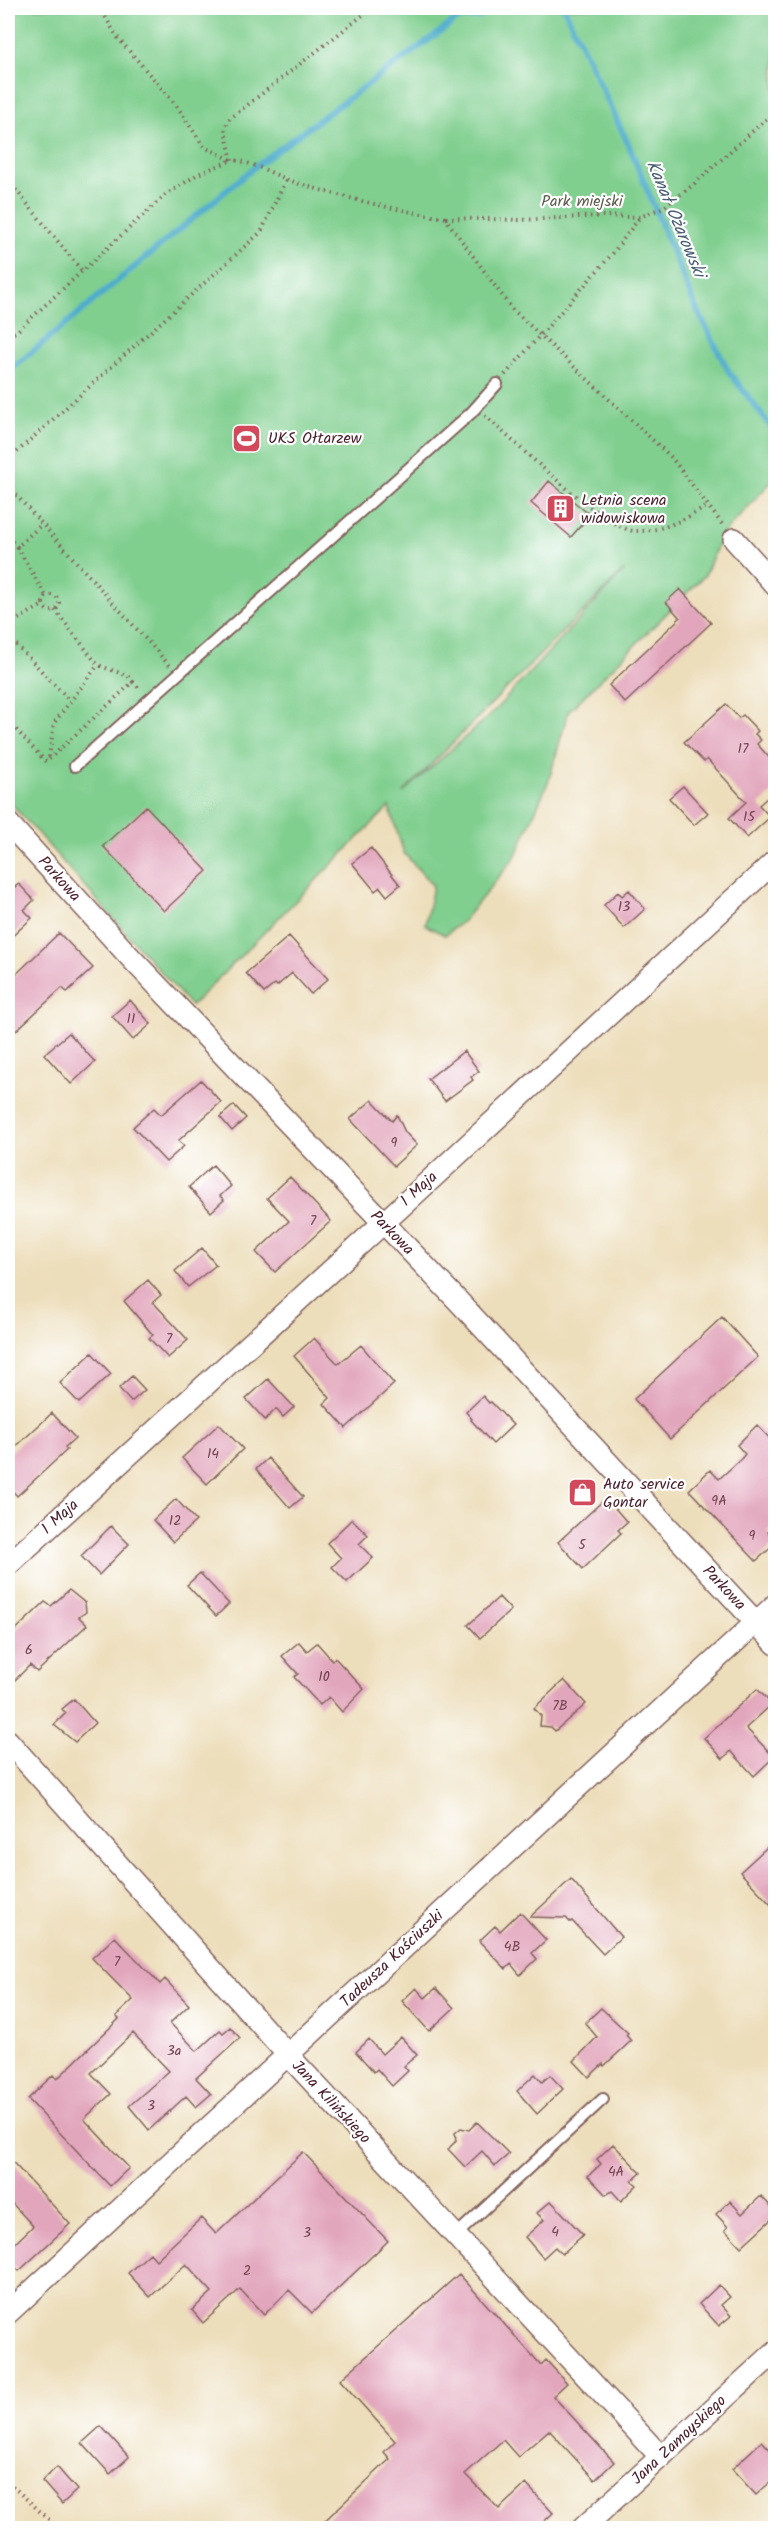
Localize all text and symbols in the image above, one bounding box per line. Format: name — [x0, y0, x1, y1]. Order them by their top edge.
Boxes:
water label: Kanał Ożarowski — [637, 156, 714, 285]
park label: Park miejski — [541, 189, 624, 214]
sports icon: UKS Ołtarzew — [231, 422, 263, 454]
place label: UKS Ołtarzew — [268, 426, 362, 451]
place label: Letnia scena widowiskowa — [581, 488, 667, 531]
building icon: Letnia scena widowiskowa — [544, 493, 576, 525]
house number: 17 — [738, 738, 749, 760]
house number: 15 — [743, 806, 756, 828]
street label: Parkowa — [31, 850, 87, 908]
house number: 13 — [618, 896, 630, 918]
house number: 11 — [127, 1008, 135, 1030]
house number: 9 — [391, 1132, 398, 1154]
street label: 1 Maja — [395, 1165, 443, 1213]
street label: Parkowa — [364, 1205, 420, 1261]
house number: 7 — [310, 1210, 317, 1232]
house number: 7 — [166, 1328, 173, 1350]
house number: 14 — [207, 1443, 219, 1465]
place label: Auto service Gontar — [603, 1472, 684, 1515]
shop icon: Auto service Gontar — [566, 1477, 598, 1509]
house number: 9A — [711, 1490, 727, 1512]
street label: 1 Maja — [36, 1493, 84, 1541]
house number: 12 — [169, 1510, 181, 1532]
house number: 9 — [749, 1525, 756, 1547]
house number: 5 — [578, 1534, 587, 1556]
street label: Parkowa — [696, 1560, 752, 1616]
house number: 6 — [25, 1639, 33, 1661]
house number: 10 — [318, 1666, 330, 1688]
house number: 7B — [552, 1695, 568, 1717]
street label: Tadeusza Kościuszki — [334, 1903, 450, 2014]
house number: 4B — [504, 1936, 520, 1958]
house number: 7 — [114, 1951, 121, 1973]
house number: 3a — [167, 2040, 181, 2062]
street label: Jana Kilińskiego — [285, 2054, 377, 2150]
house number: 3 — [147, 2095, 155, 2117]
house number: 4A — [608, 2161, 624, 2183]
house number: 4 — [551, 2221, 559, 2243]
house number: 3 — [303, 2222, 311, 2244]
house number: 2 — [243, 2260, 251, 2282]
street label: Jana Zamoyskiego — [626, 2389, 732, 2491]

